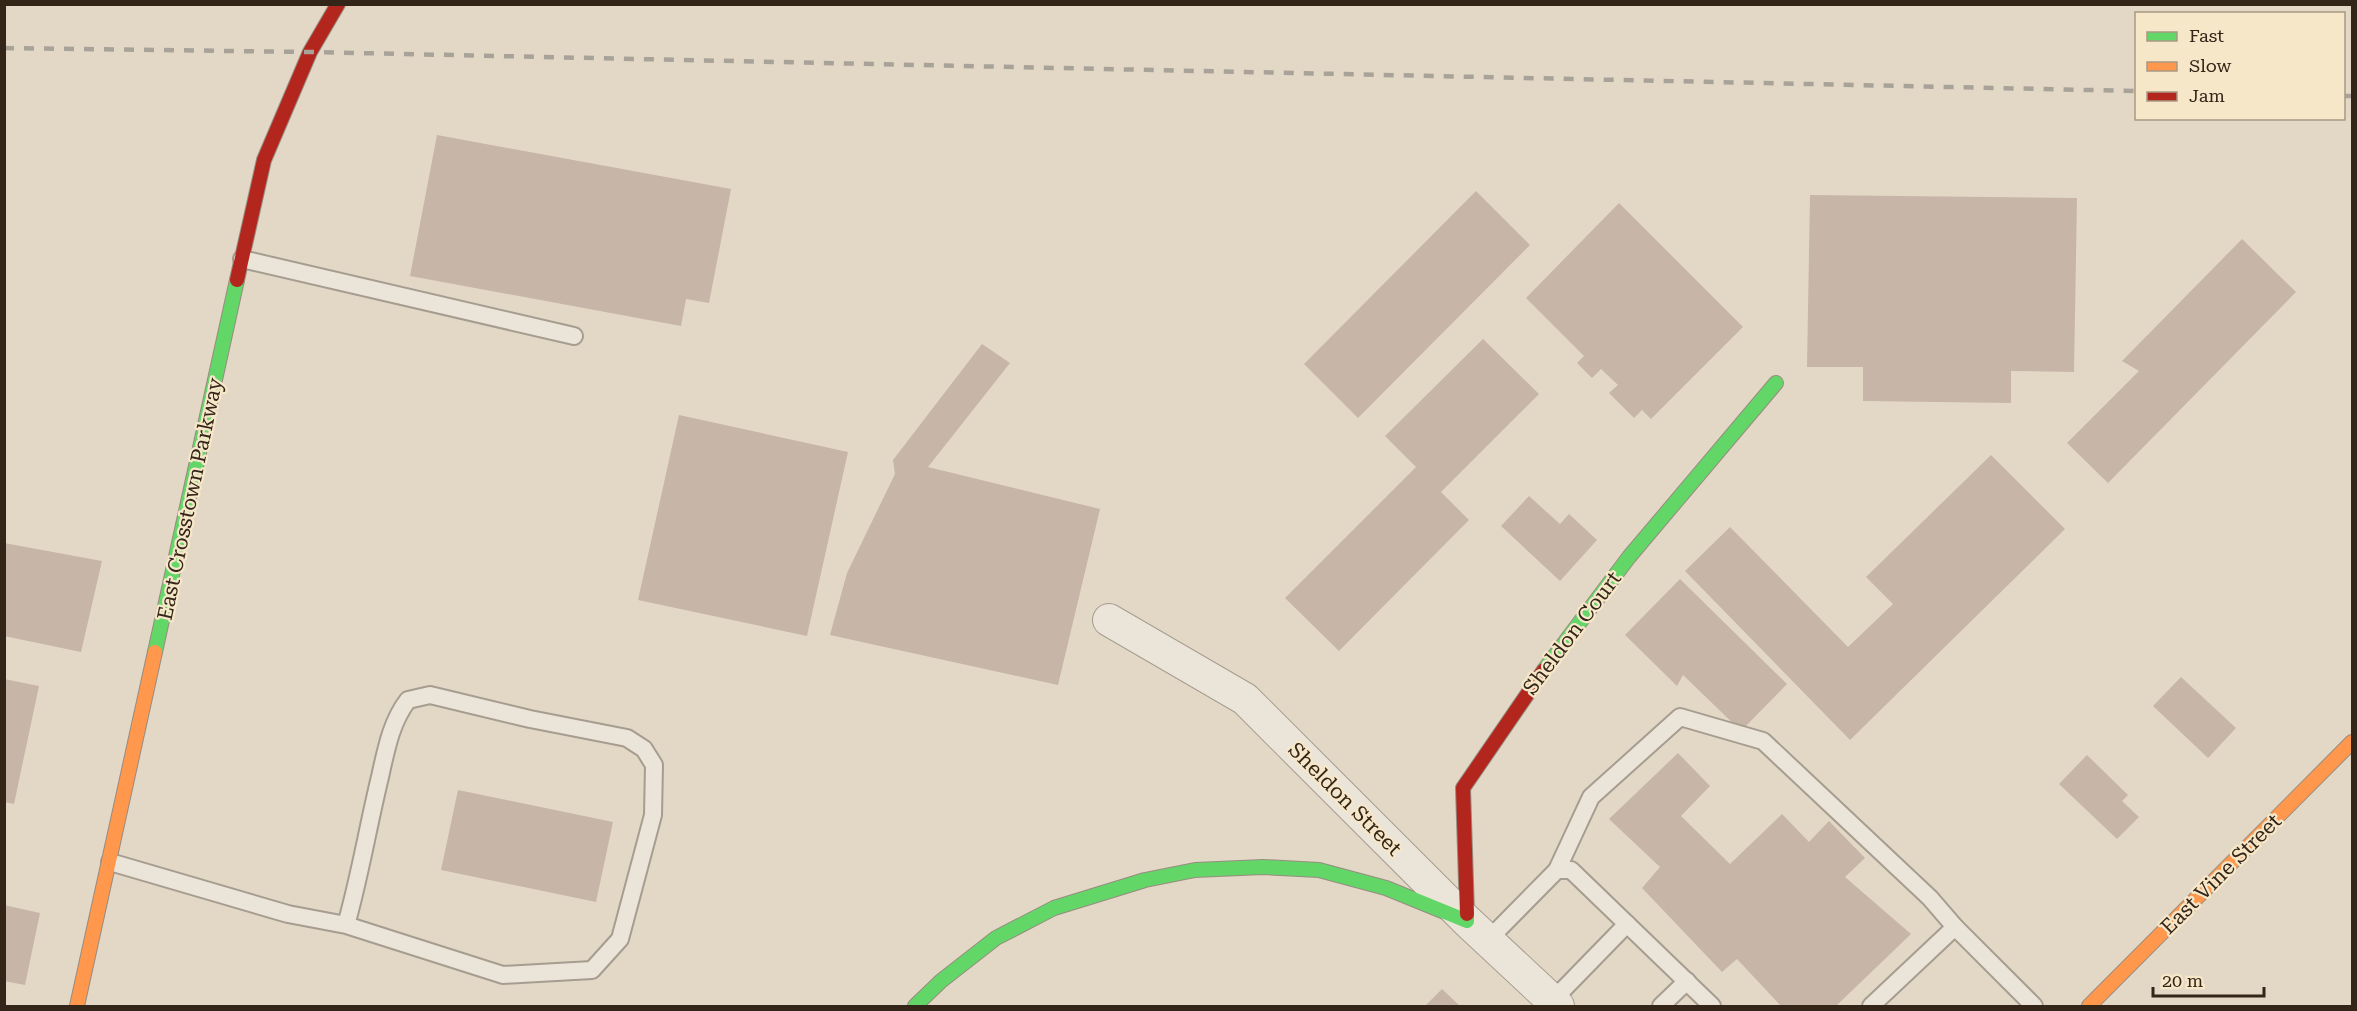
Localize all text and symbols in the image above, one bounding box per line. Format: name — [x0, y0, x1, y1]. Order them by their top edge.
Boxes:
legend — [2135, 12, 2345, 120]
text: Fast — [2189, 25, 2224, 46]
text: Slow — [2189, 55, 2231, 76]
text: Jam — [2189, 85, 2225, 106]
street label: East Crosstown Parkway — [153, 375, 228, 622]
street label: Sheldon Court — [1518, 567, 1626, 699]
street label: Sheldon Street — [1284, 738, 1407, 861]
street label: East Vine Street — [2156, 809, 2286, 939]
scale bar — [2153, 960, 2264, 998]
text: 20 m — [2162, 970, 2203, 991]

